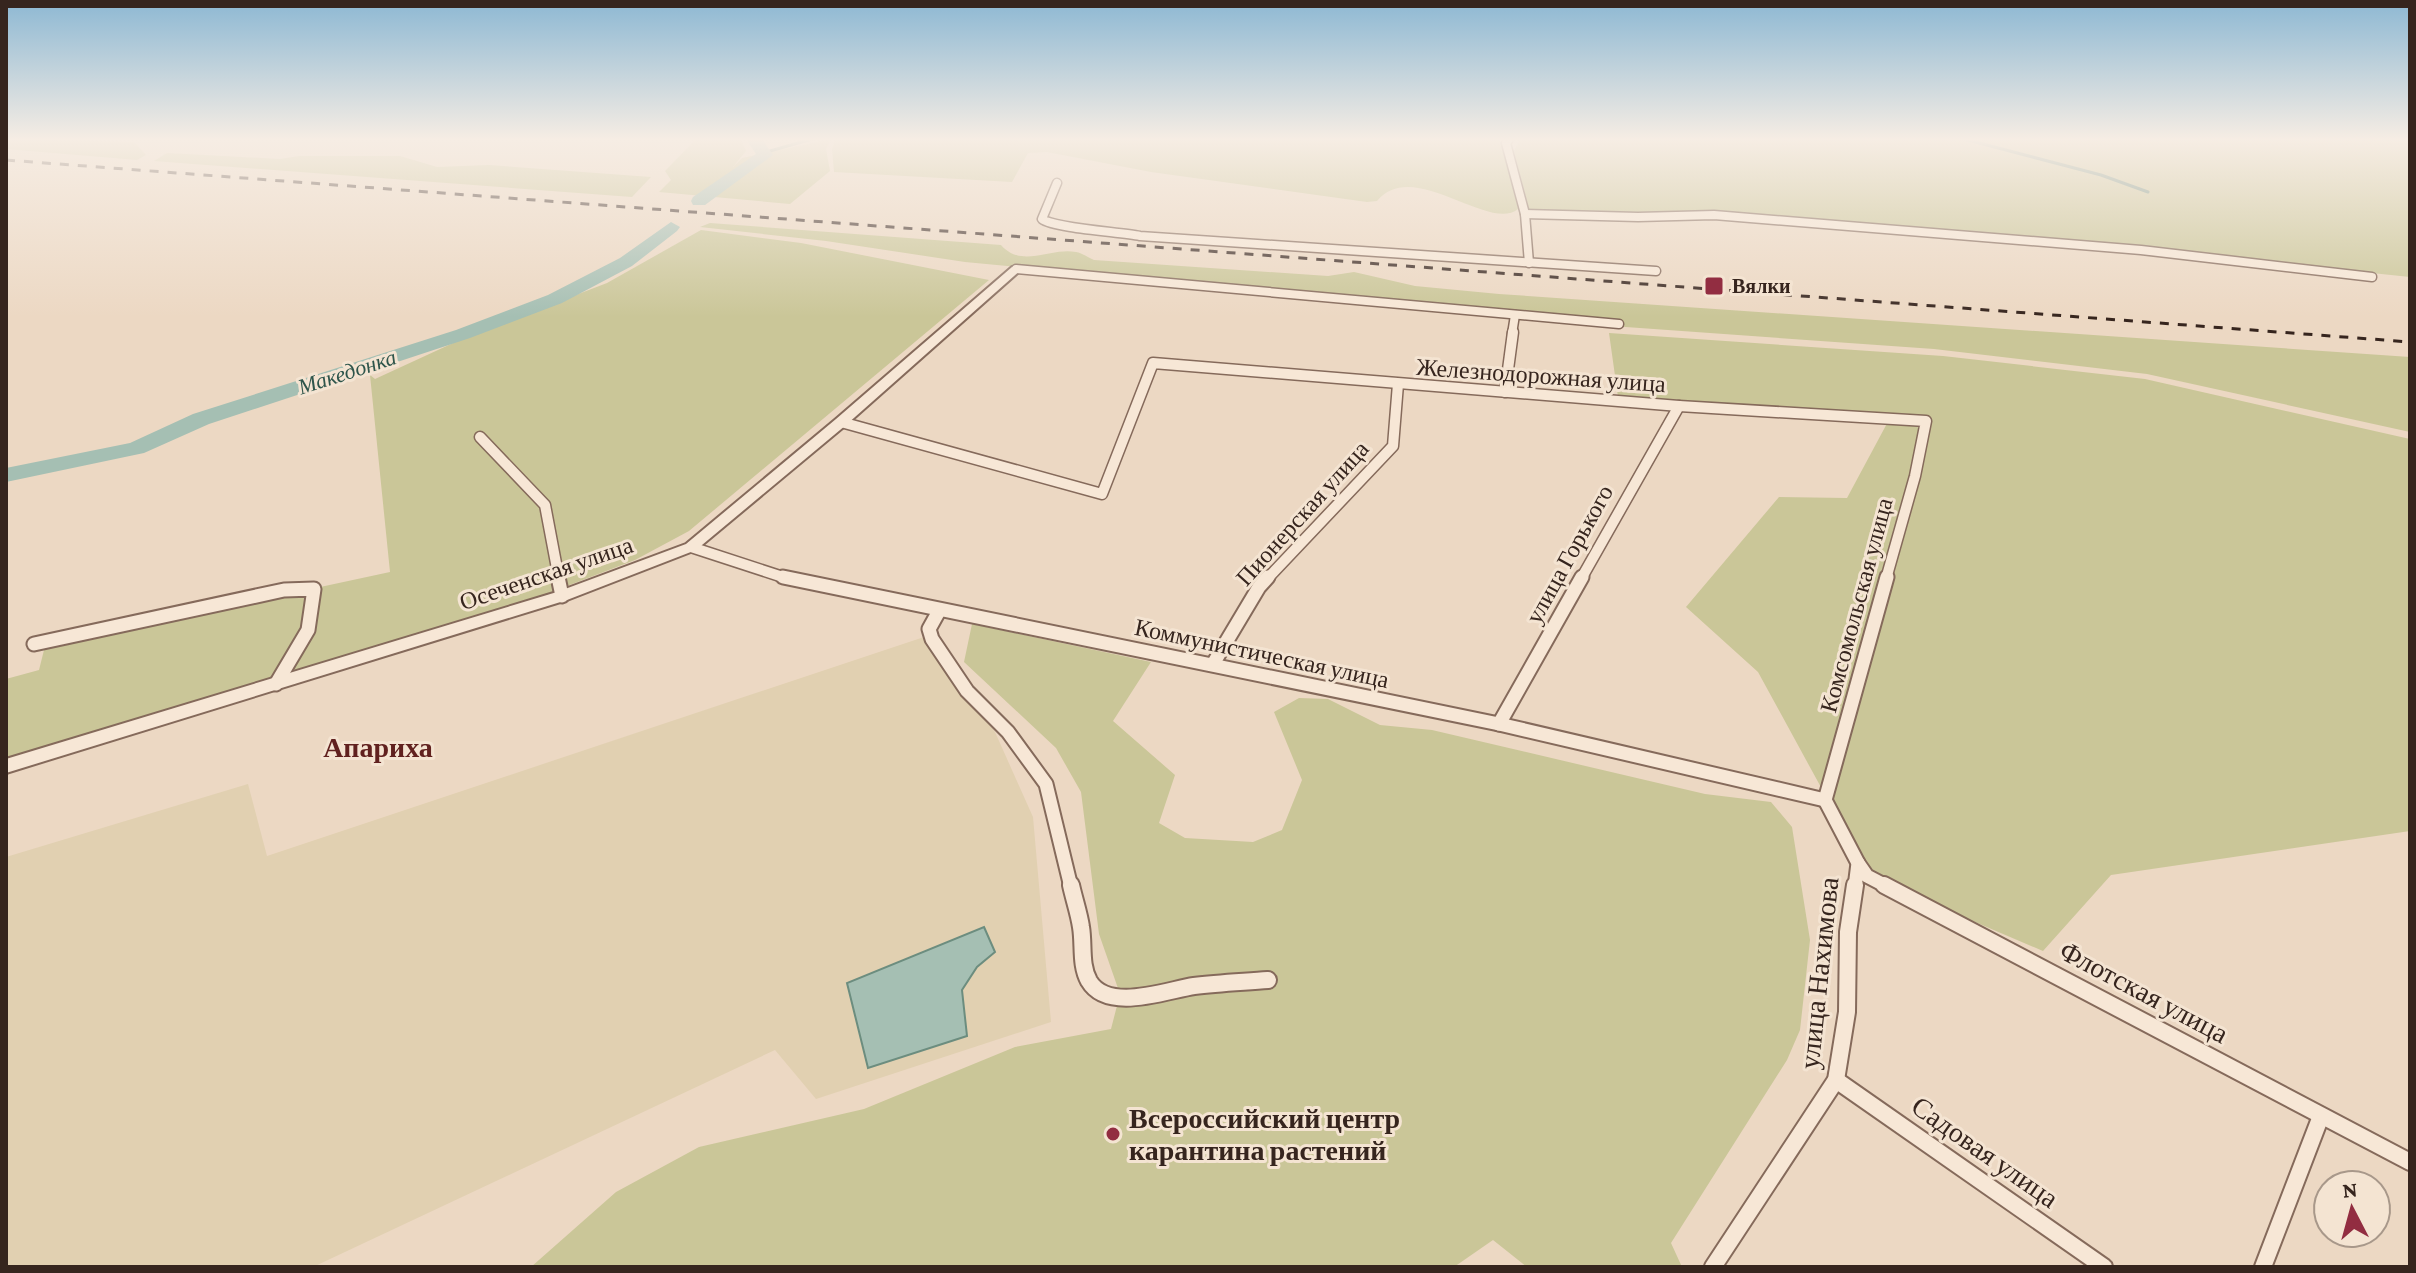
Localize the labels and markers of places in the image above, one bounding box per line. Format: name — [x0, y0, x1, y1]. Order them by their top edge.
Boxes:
marker: Вялки — [1703, 275, 1725, 297]
place label: Вялки — [1732, 275, 1790, 297]
place label: Всероссийский центр карантина растений — [1129, 1103, 1400, 1166]
marker: Всероссийский центр карантина растений — [1104, 1125, 1122, 1143]

